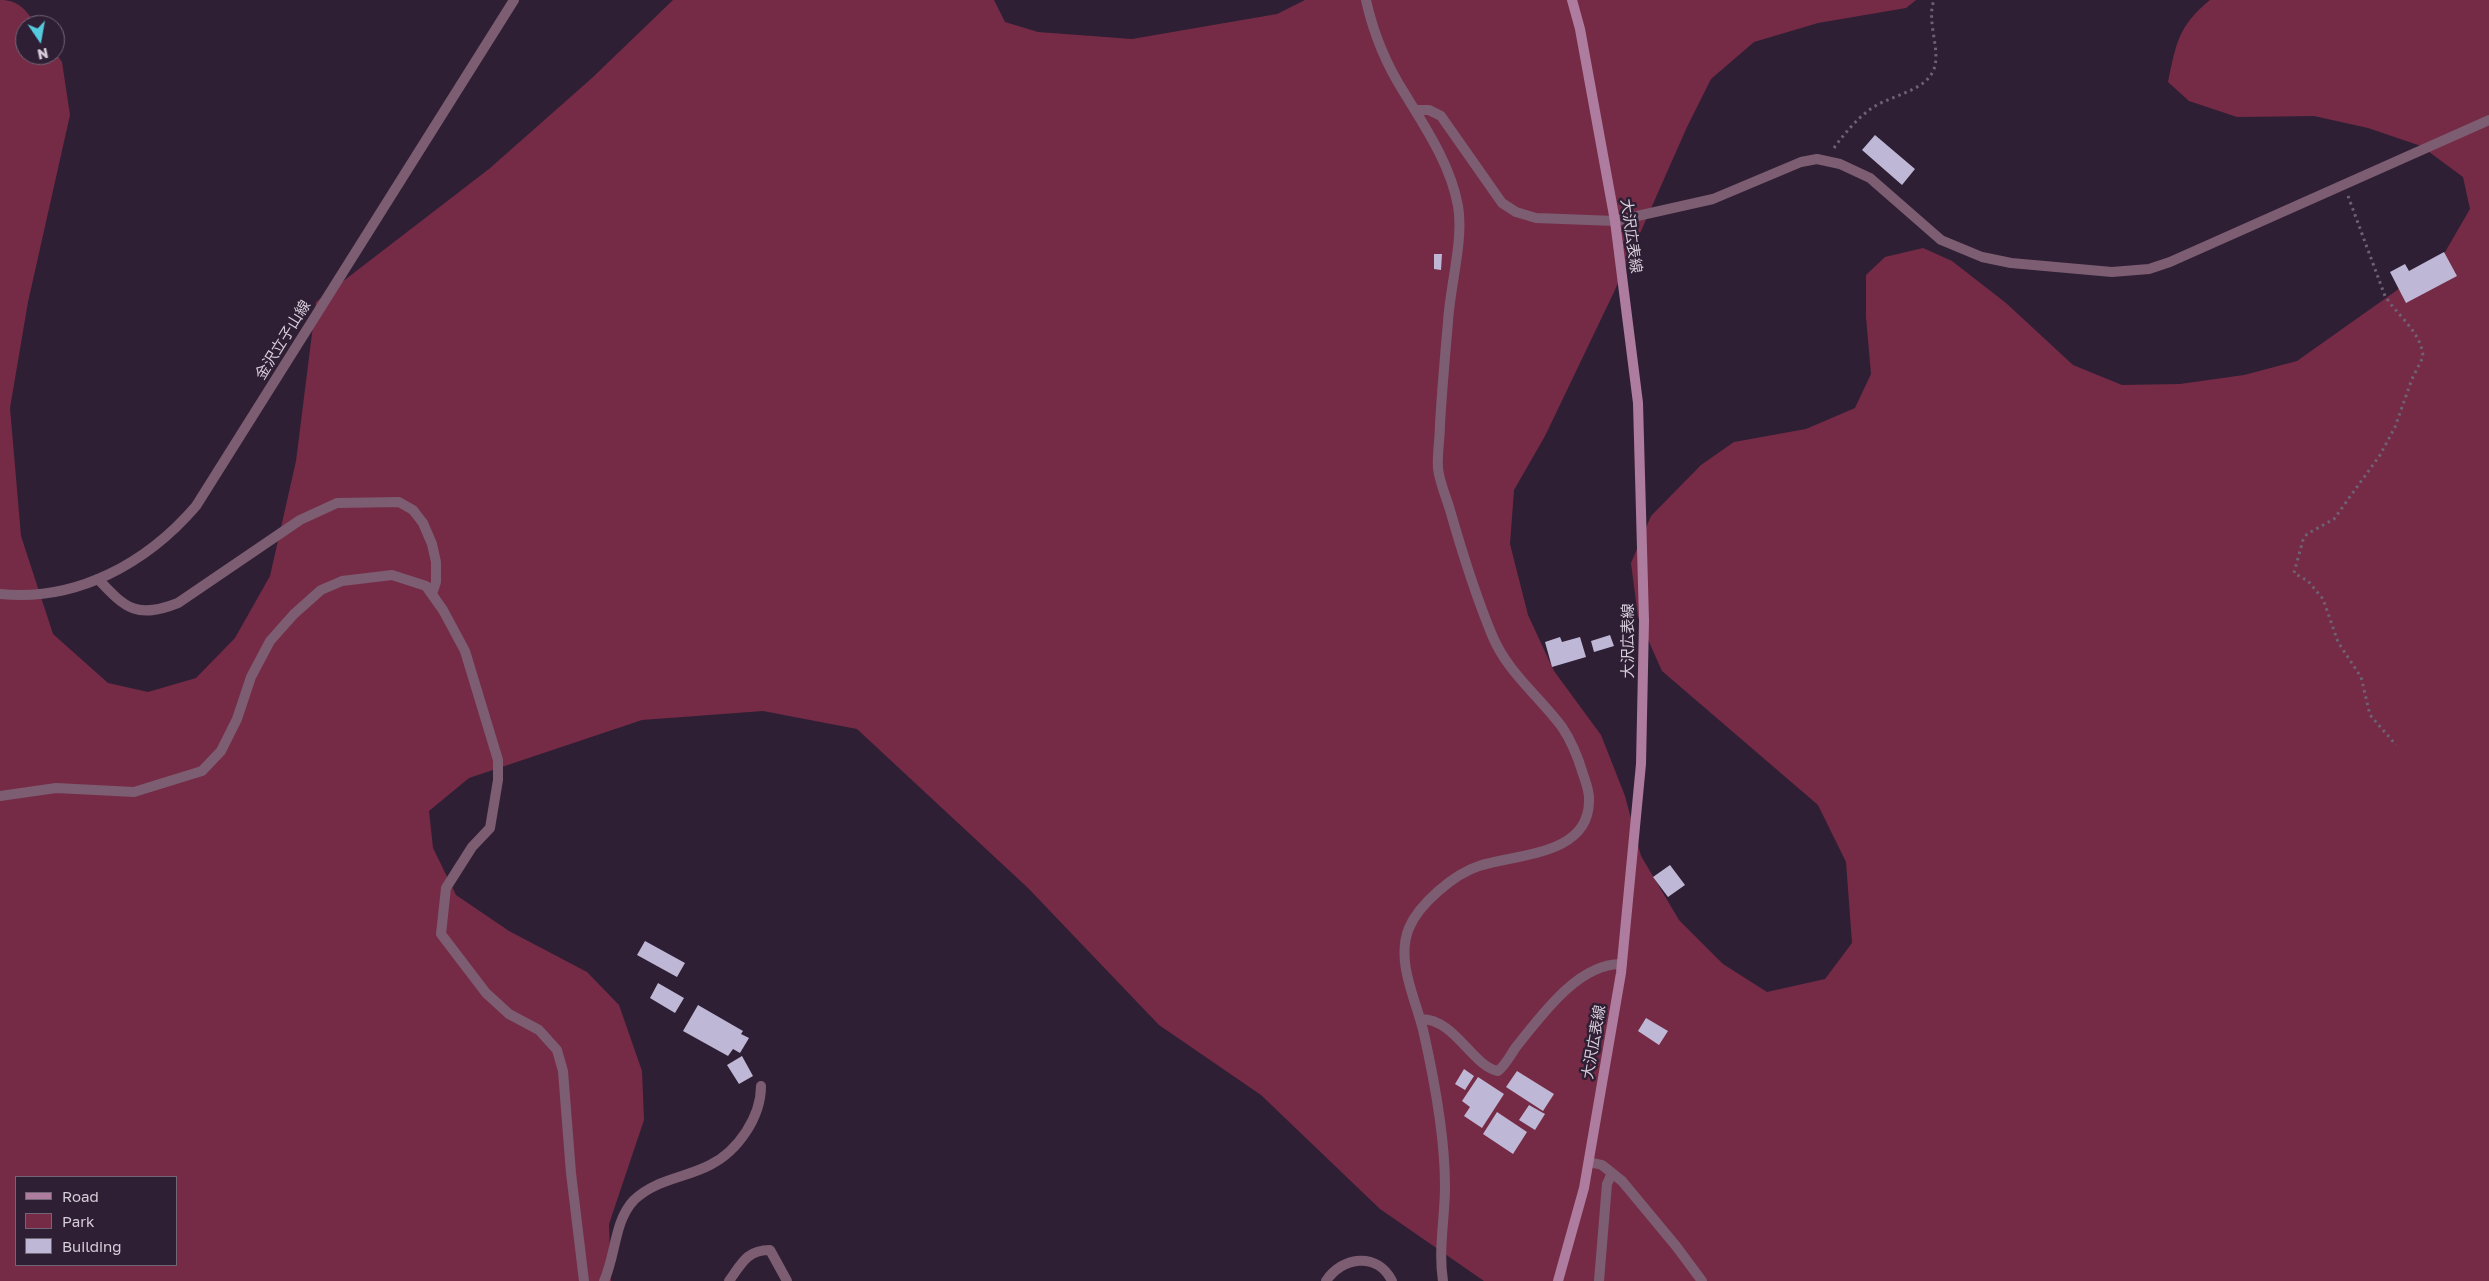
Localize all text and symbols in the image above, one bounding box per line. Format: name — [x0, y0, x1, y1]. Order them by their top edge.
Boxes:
north arrow — [15, 15, 65, 65]
text: N — [36, 45, 50, 64]
street label: 大沢広表線 — [1617, 198, 1645, 274]
street label: 金沢立子山線 — [252, 297, 314, 383]
street label: 大沢広表線 — [1619, 604, 1637, 678]
street label: 大沢広表線 — [1579, 1004, 1609, 1080]
legend — [15, 1176, 178, 1266]
text: Road — [62, 1187, 99, 1205]
text: Park — [62, 1212, 94, 1230]
text: Building — [62, 1237, 122, 1255]

